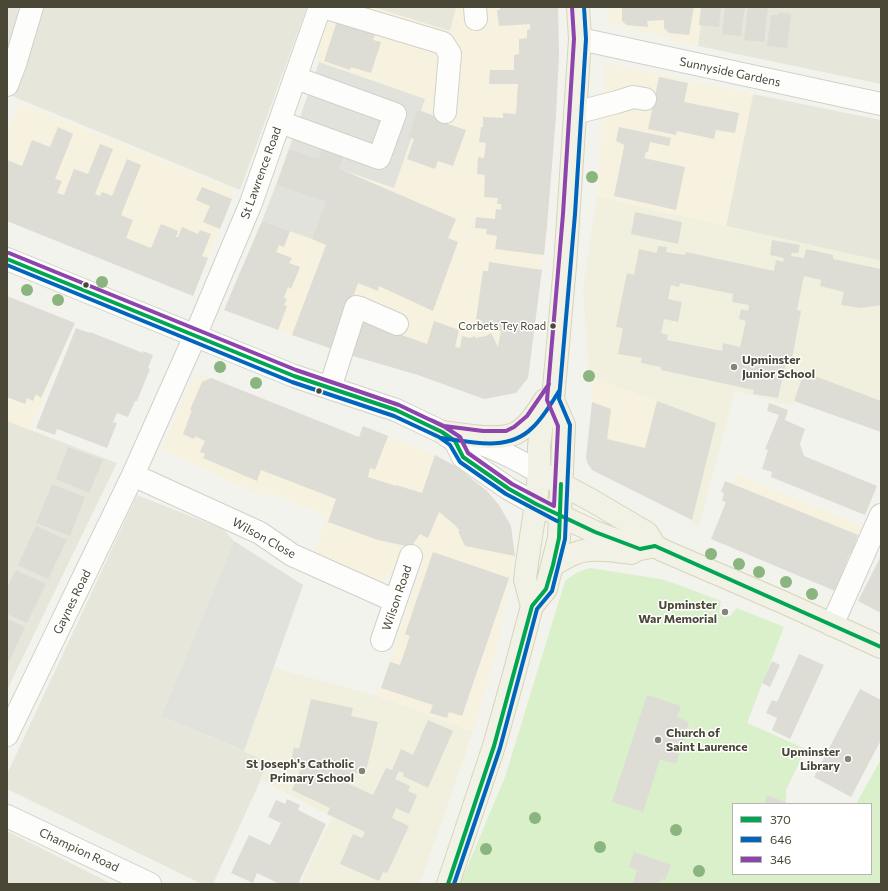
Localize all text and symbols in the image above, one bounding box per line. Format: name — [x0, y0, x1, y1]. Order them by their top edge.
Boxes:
street label: Sunnyside Gardens — [678, 54, 782, 90]
street label: St Lawrence Road — [238, 125, 284, 221]
unlabelled marker — [81, 280, 91, 290]
place label: Corbets Tey Road — [458, 319, 546, 333]
marker: Corbets Tey Road — [548, 321, 558, 331]
place label: Upminster Junior School — [742, 353, 815, 381]
marker: Upminster Junior School — [729, 362, 739, 372]
unlabelled marker — [314, 386, 324, 396]
street label: Wilson Close — [230, 515, 298, 561]
street label: Wilson Road — [379, 563, 415, 633]
street label: Gaynes Road — [50, 567, 94, 637]
place label: Upminster War Memorial — [638, 598, 717, 626]
marker: Upminster War Memorial — [720, 607, 730, 617]
place label: Church of Saint Laurence — [666, 726, 747, 754]
marker: Church of Saint Laurence — [653, 735, 663, 745]
place label: Upminster Library — [782, 745, 840, 773]
marker: Upminster Library — [843, 754, 853, 764]
place label: St Joseph's Catholic Primary School — [246, 757, 354, 785]
marker: St Joseph's Catholic Primary School — [357, 766, 367, 776]
legend — [732, 803, 872, 875]
text: 370 — [770, 812, 791, 826]
street label: Champion Road — [37, 825, 121, 875]
text: 646 — [770, 832, 792, 846]
text: 346 — [770, 852, 791, 866]

